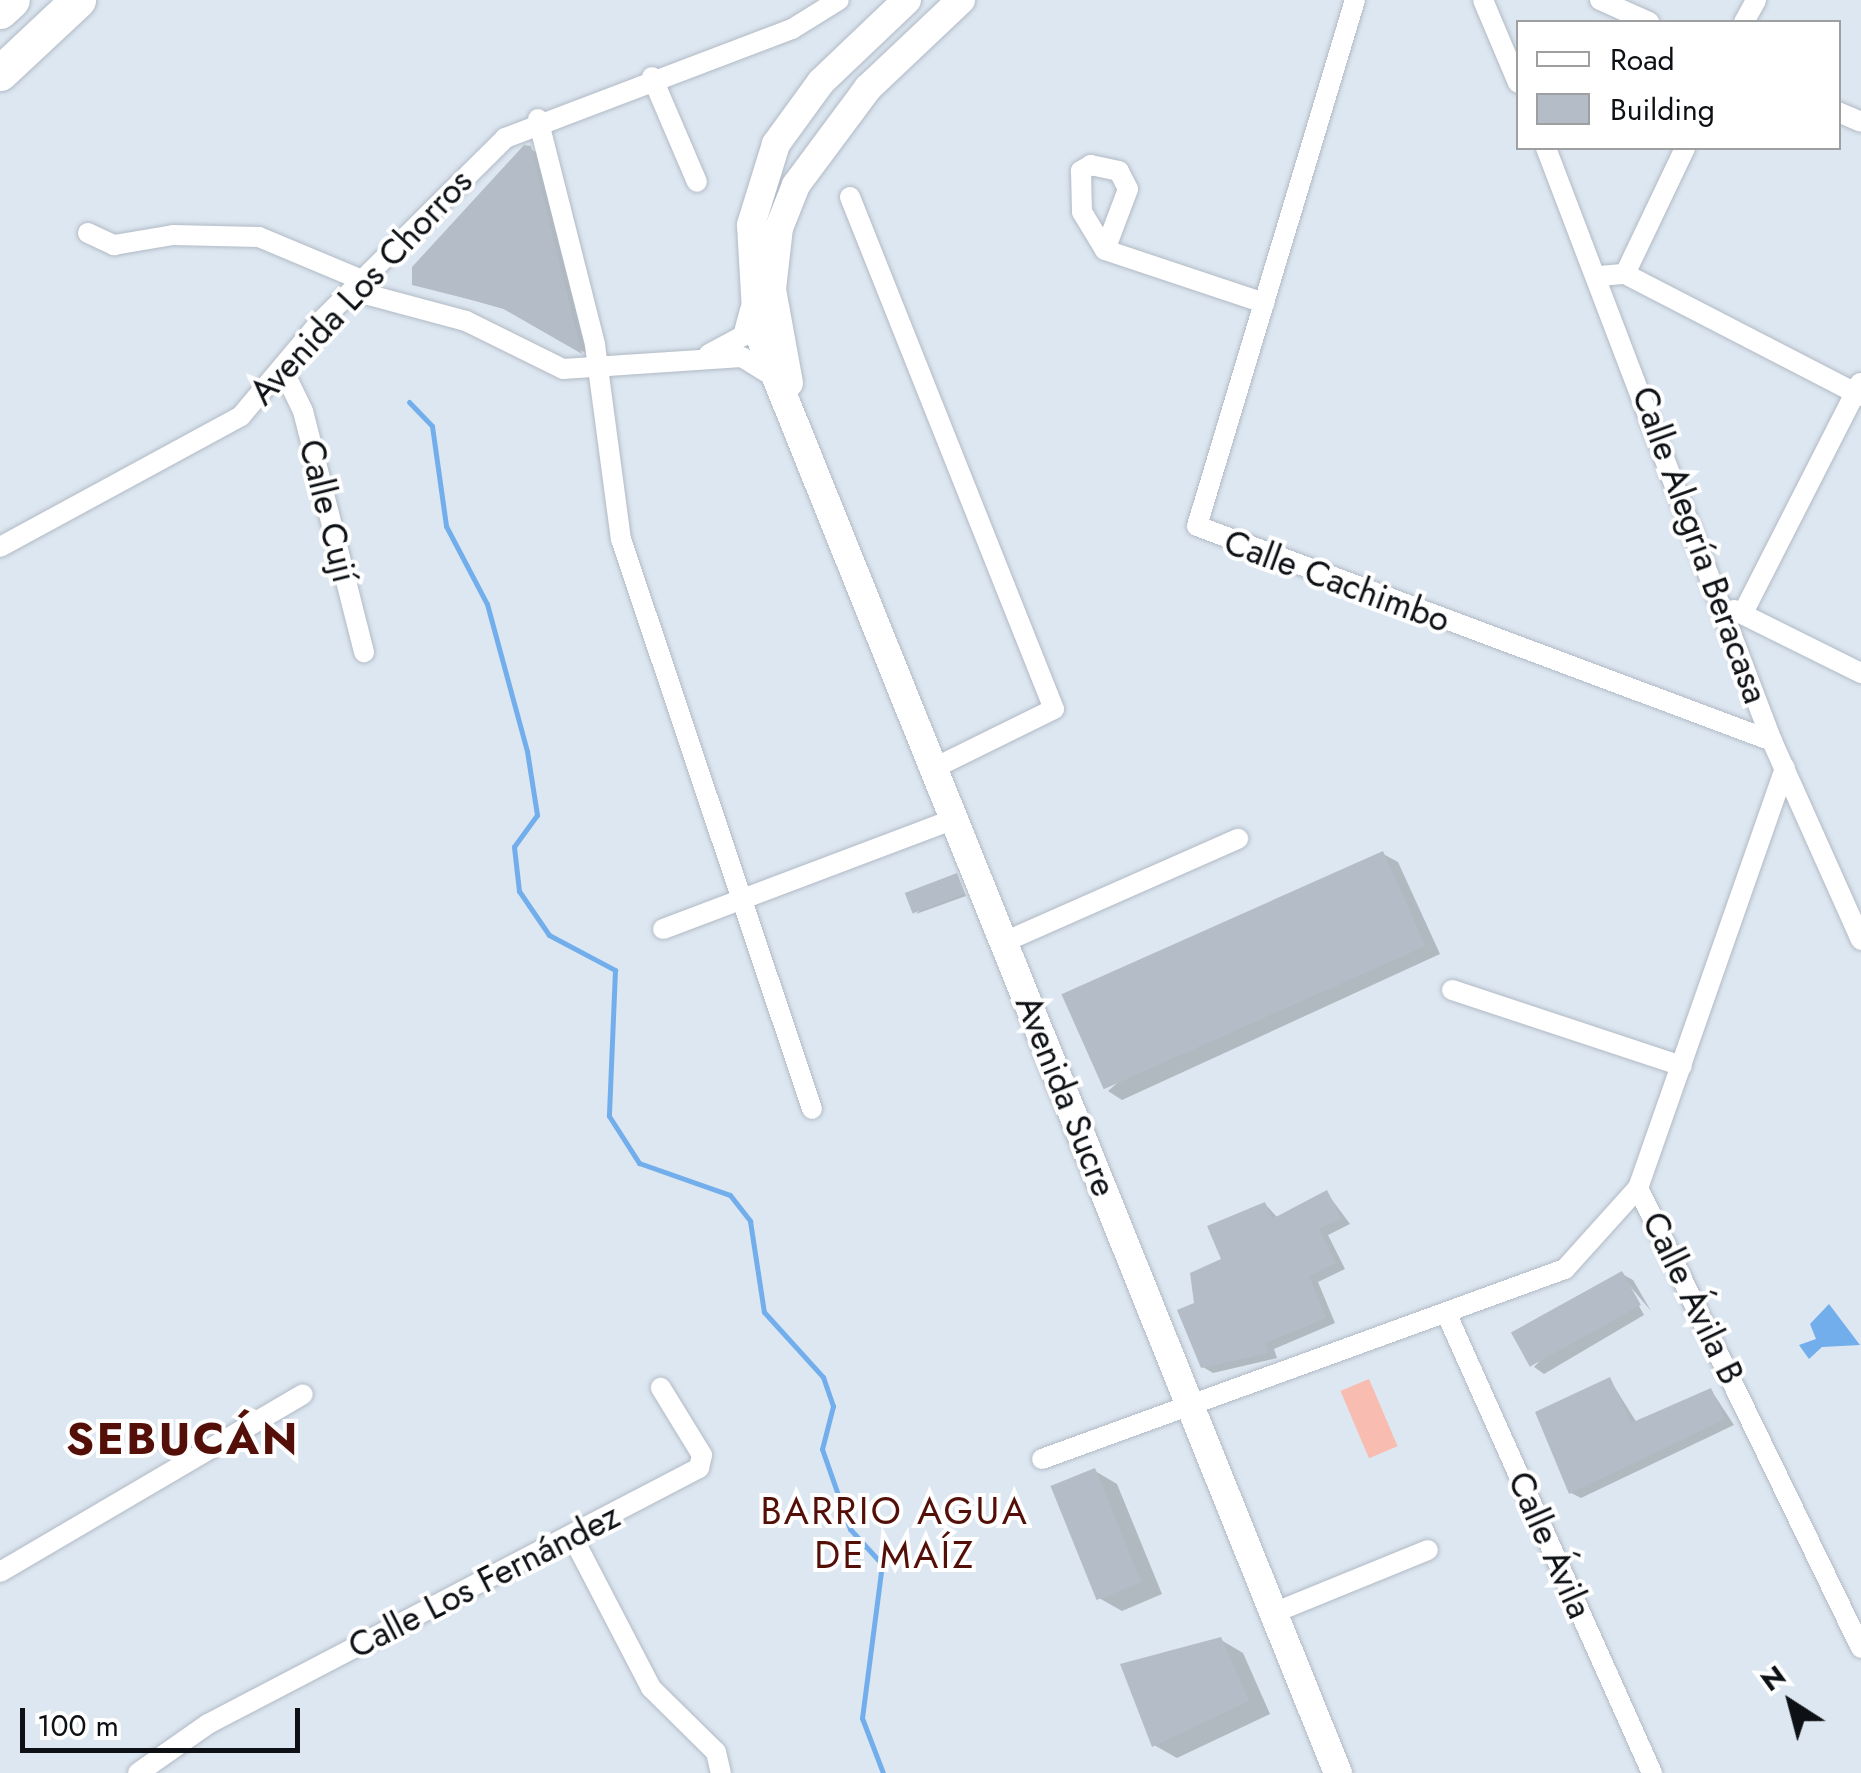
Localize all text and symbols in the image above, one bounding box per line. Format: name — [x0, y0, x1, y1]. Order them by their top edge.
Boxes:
legend — [1516, 20, 1841, 150]
text: Road — [1610, 38, 1675, 81]
text: Building — [1610, 88, 1715, 131]
street label: Avenida Los Chorros — [241, 161, 481, 413]
street label: Calle Alegría Beracasa — [1623, 381, 1777, 709]
street label: Calle Cují — [290, 435, 366, 587]
street label: Calle Cachimbo — [1219, 521, 1455, 641]
street label: Avenida Sucre — [1007, 989, 1125, 1203]
street label: Calle Ávila B — [1633, 1205, 1753, 1391]
district label: SEBUCÁN — [66, 1412, 300, 1466]
street label: Calle Ávila — [1499, 1465, 1601, 1625]
district label: BARRIO AGUA DE MAÍZ — [761, 1488, 1029, 1578]
street label: Calle Los Fernández — [341, 1494, 627, 1668]
north arrow — [1741, 1653, 1841, 1753]
text: N — [1752, 1655, 1794, 1701]
scale bar — [25, 1688, 305, 1750]
text: 100 m — [37, 1704, 119, 1747]

